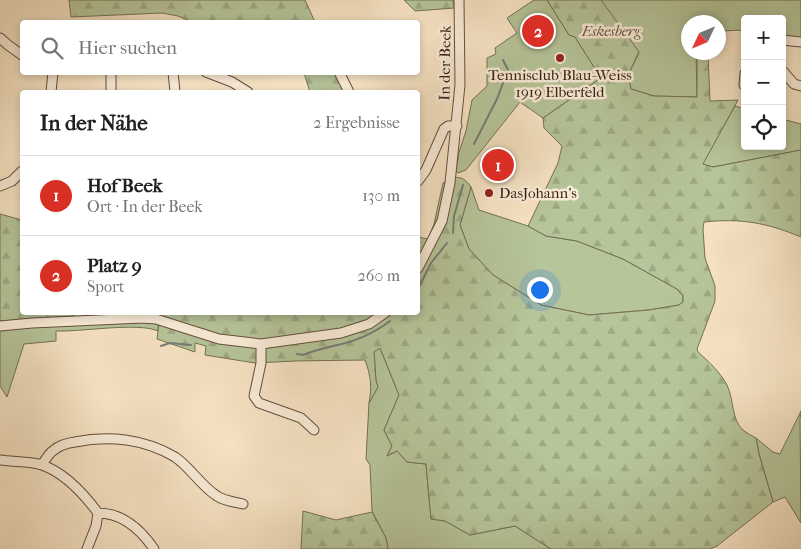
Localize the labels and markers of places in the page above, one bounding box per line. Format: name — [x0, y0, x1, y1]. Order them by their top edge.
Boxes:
pin: 2 — [522, 12, 554, 50]
marker: Tennisclub Blau-Weiss 1919 Elberfeld — [554, 52, 566, 64]
place label: Tennisclub Blau-Weiss 1919 Elberfeld — [488, 66, 632, 101]
pin: 1 — [482, 146, 514, 184]
place label: DasJohann's — [499, 184, 577, 202]
marker: DasJohann's — [483, 187, 495, 199]

